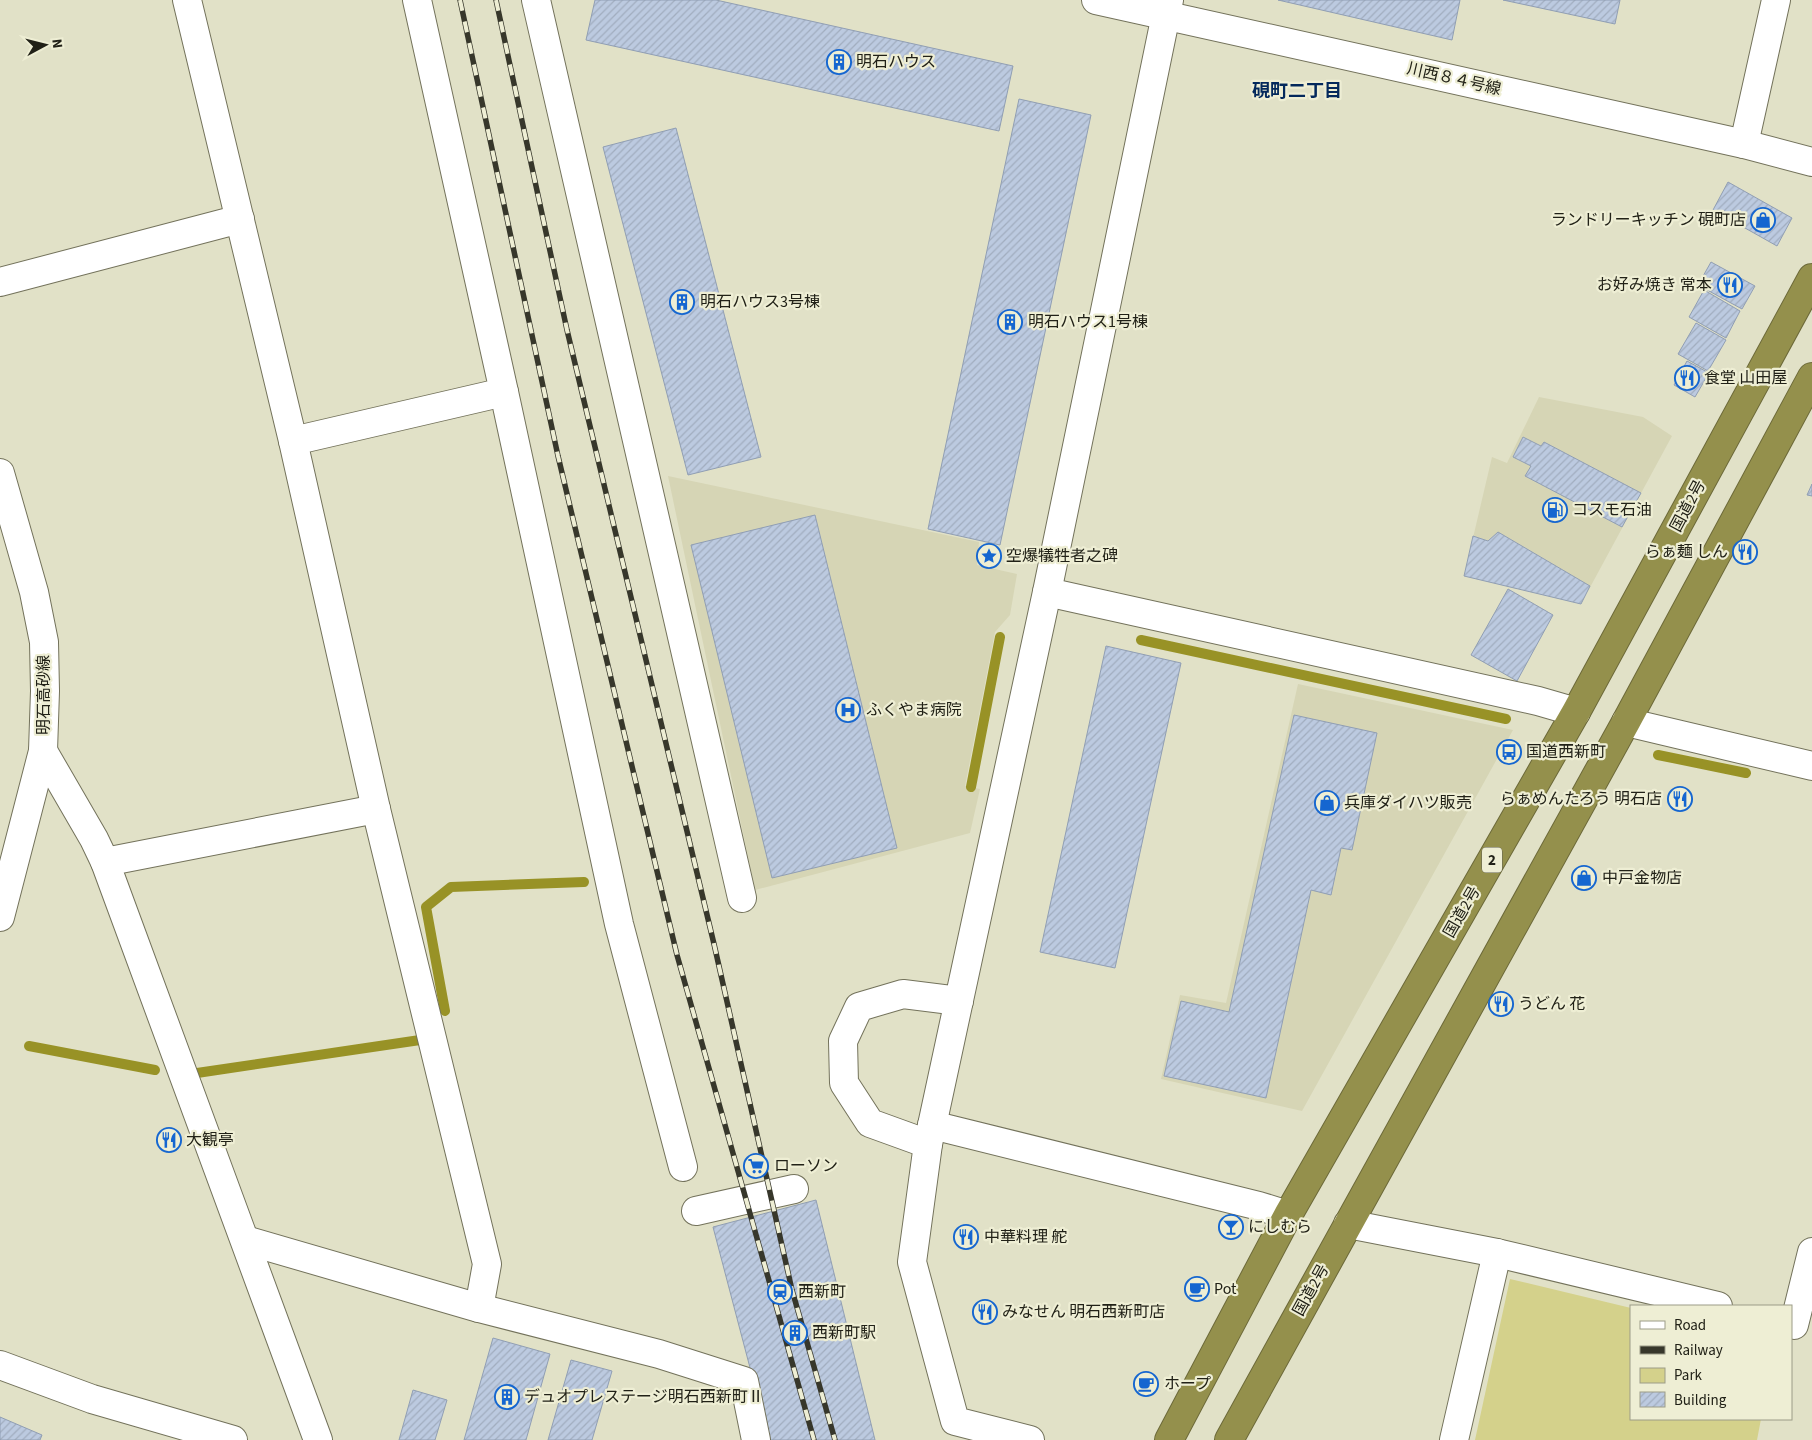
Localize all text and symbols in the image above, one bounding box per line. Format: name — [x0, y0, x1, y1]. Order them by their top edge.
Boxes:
north arrow — [20, 20, 70, 70]
text: N — [46, 38, 67, 49]
building icon: 明石ハウス — [826, 49, 852, 75]
place label: 明石ハウス — [856, 51, 936, 73]
street label: 川西８４号線 — [1405, 57, 1503, 101]
district label: 硯町二丁目 — [1252, 79, 1342, 104]
shop icon: ランドリーキッチン 硯町店 — [1750, 207, 1776, 233]
place label: ランドリーキッチン 硯町店 — [1551, 209, 1746, 231]
restaurant icon: お好み焼き 常本 — [1717, 272, 1743, 298]
place label: お好み焼き 常本 — [1597, 274, 1712, 296]
building icon: 明石ハウス3号棟 — [669, 289, 695, 315]
place label: 明石ハウス3号棟 — [700, 291, 820, 313]
building icon: 明石ハウス1号棟 — [997, 309, 1023, 335]
place label: 明石ハウス1号棟 — [1028, 311, 1148, 333]
restaurant icon: 食堂 山田屋 — [1674, 365, 1700, 391]
place label: 食堂 山田屋 — [1704, 367, 1787, 389]
street label: 国道2号 — [1665, 476, 1711, 536]
fuel station icon: コスモ石油 — [1542, 497, 1568, 523]
place label: コスモ石油 — [1572, 499, 1652, 521]
restaurant icon: らぁ麺 しん — [1732, 539, 1758, 565]
place label: らぁ麺 しん — [1645, 541, 1728, 563]
place icon: 空爆犠牲者之碑 — [976, 543, 1002, 569]
place label: 空爆犠牲者之碑 — [1006, 545, 1118, 567]
street label: 明石高砂線 — [33, 655, 55, 735]
hospital icon: ふくやま病院 — [835, 697, 861, 723]
place label: ふくやま病院 — [866, 699, 962, 721]
bus stop icon: 国道西新町 — [1496, 739, 1522, 765]
place label: 国道西新町 — [1526, 741, 1606, 763]
restaurant icon: らぁめんたろう 明石店 — [1667, 786, 1693, 812]
place label: らぁめんたろう 明石店 — [1500, 788, 1662, 810]
shop icon: 兵庫ダイハツ販売 — [1314, 790, 1340, 816]
place label: 兵庫ダイハツ販売 — [1344, 792, 1472, 814]
road number: 2 — [1482, 848, 1502, 872]
shop icon: 中戸金物店 — [1571, 865, 1597, 891]
place label: 中戸金物店 — [1602, 867, 1682, 889]
street label: 国道2号 — [1438, 882, 1486, 942]
restaurant icon: うどん 花 — [1488, 991, 1514, 1017]
place label: うどん 花 — [1518, 993, 1585, 1015]
restaurant icon: 大観亭 — [156, 1127, 182, 1153]
place label: 大観亭 — [186, 1129, 234, 1151]
supermarket icon: ローソン — [743, 1153, 769, 1179]
place label: ローソン — [774, 1155, 838, 1177]
bar icon: にしむら — [1218, 1214, 1244, 1240]
place label: にしむら — [1248, 1216, 1312, 1238]
restaurant icon: 中華料理 舵 — [953, 1224, 979, 1250]
place label: 中華料理 舵 — [984, 1226, 1067, 1248]
street label: 国道2号 — [1288, 1260, 1334, 1320]
cafe icon: Pot — [1184, 1276, 1210, 1302]
place label: Pot — [1214, 1278, 1237, 1300]
station icon: 西新町 — [767, 1279, 793, 1305]
place label: 西新町 — [798, 1281, 846, 1303]
restaurant icon: みなせん 明石西新町店 — [972, 1299, 998, 1325]
place label: みなせん 明石西新町店 — [1002, 1301, 1165, 1323]
legend — [1630, 1305, 1792, 1420]
text: Road — [1674, 1315, 1706, 1336]
building icon: 西新町駅 — [782, 1320, 808, 1346]
place label: 西新町駅 — [812, 1322, 876, 1344]
text: Railway — [1674, 1340, 1723, 1361]
text: Park — [1674, 1365, 1703, 1386]
cafe icon: ホープ — [1133, 1371, 1159, 1397]
place label: ホープ — [1164, 1373, 1211, 1395]
building icon: デュオプレステージ明石西新町Ⅱ — [494, 1384, 520, 1410]
place label: デュオプレステージ明石西新町Ⅱ — [524, 1386, 764, 1408]
text: Building — [1674, 1390, 1727, 1411]

